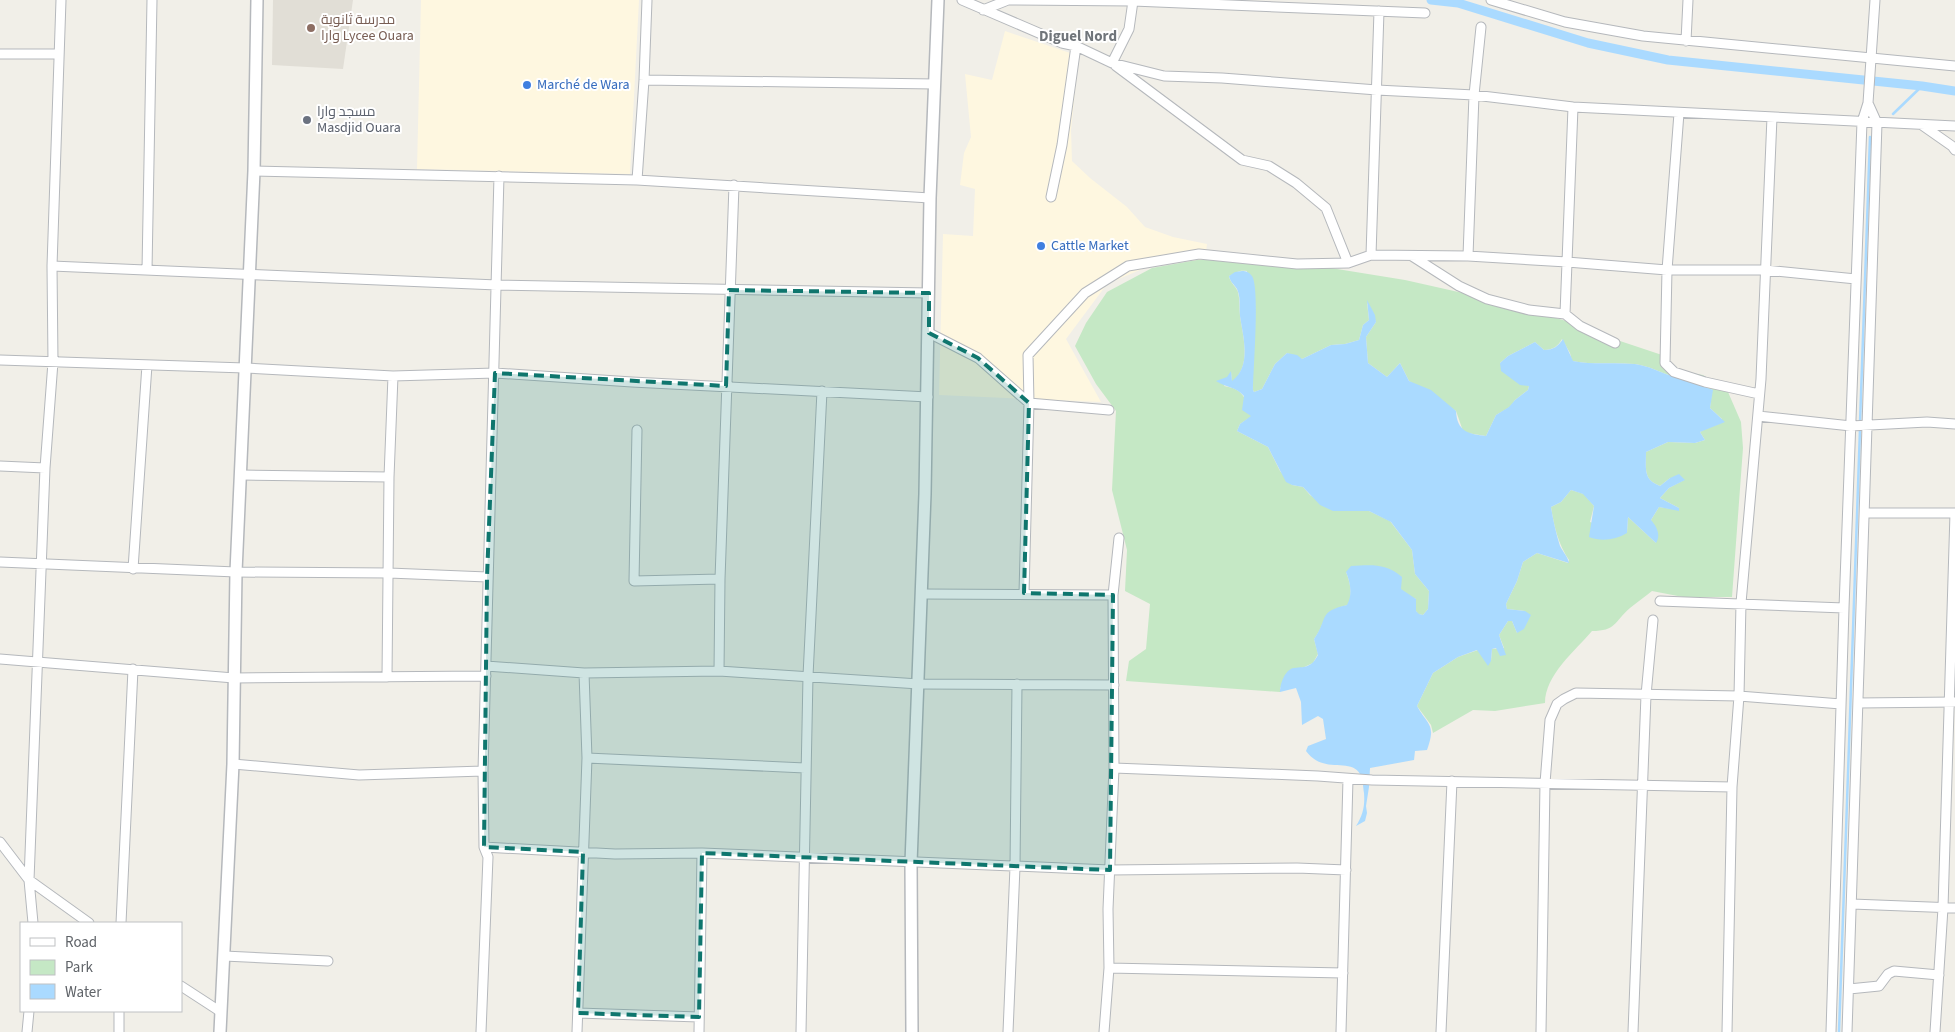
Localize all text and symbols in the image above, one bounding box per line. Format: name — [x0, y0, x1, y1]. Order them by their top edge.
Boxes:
place label: مدرسة ثانوية وارا Lycee Ouara — [321, 10, 414, 46]
marker: مدرسة ثانوية وارا Lycee Ouara — [305, 22, 317, 34]
district label: Diguel Nord — [1039, 26, 1117, 47]
place label: Marché de Wara — [537, 75, 630, 95]
marker: Marché de Wara — [521, 79, 533, 91]
place label: مسجد وارا Masdjid Ouara — [317, 102, 401, 138]
marker: مسجد وارا Masdjid Ouara — [301, 114, 313, 126]
place label: Cattle Market — [1051, 236, 1129, 256]
marker: Cattle Market — [1035, 240, 1047, 252]
legend — [20, 922, 182, 1012]
text: Road — [65, 932, 97, 953]
text: Park — [65, 957, 94, 978]
text: Water — [65, 982, 102, 1003]

